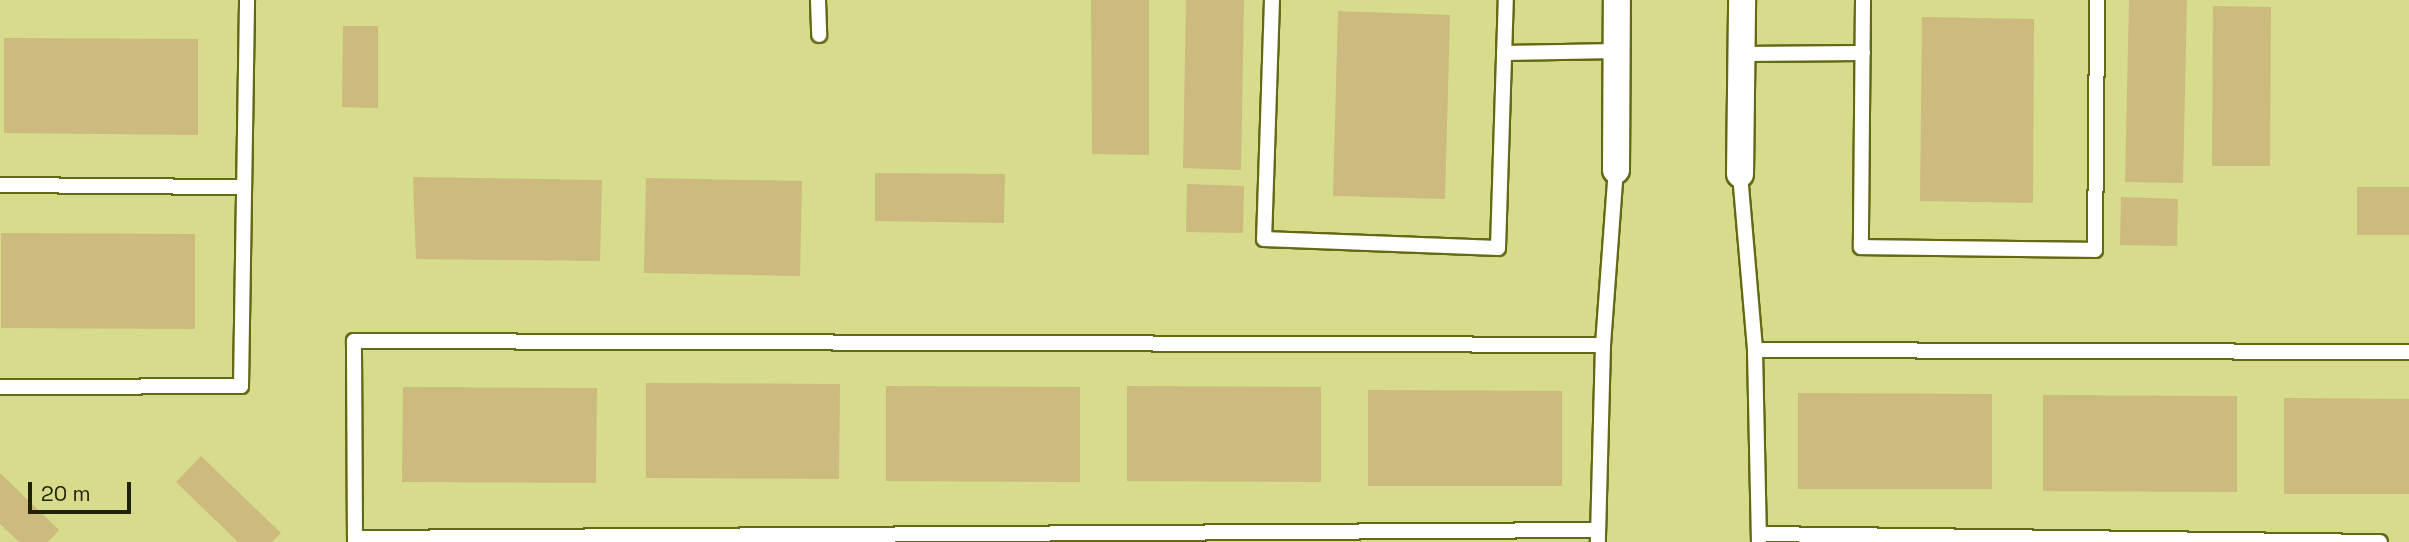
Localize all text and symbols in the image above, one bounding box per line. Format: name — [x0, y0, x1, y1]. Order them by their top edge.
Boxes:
scale bar — [32, 468, 135, 512]
text: 20 m — [41, 480, 91, 507]

